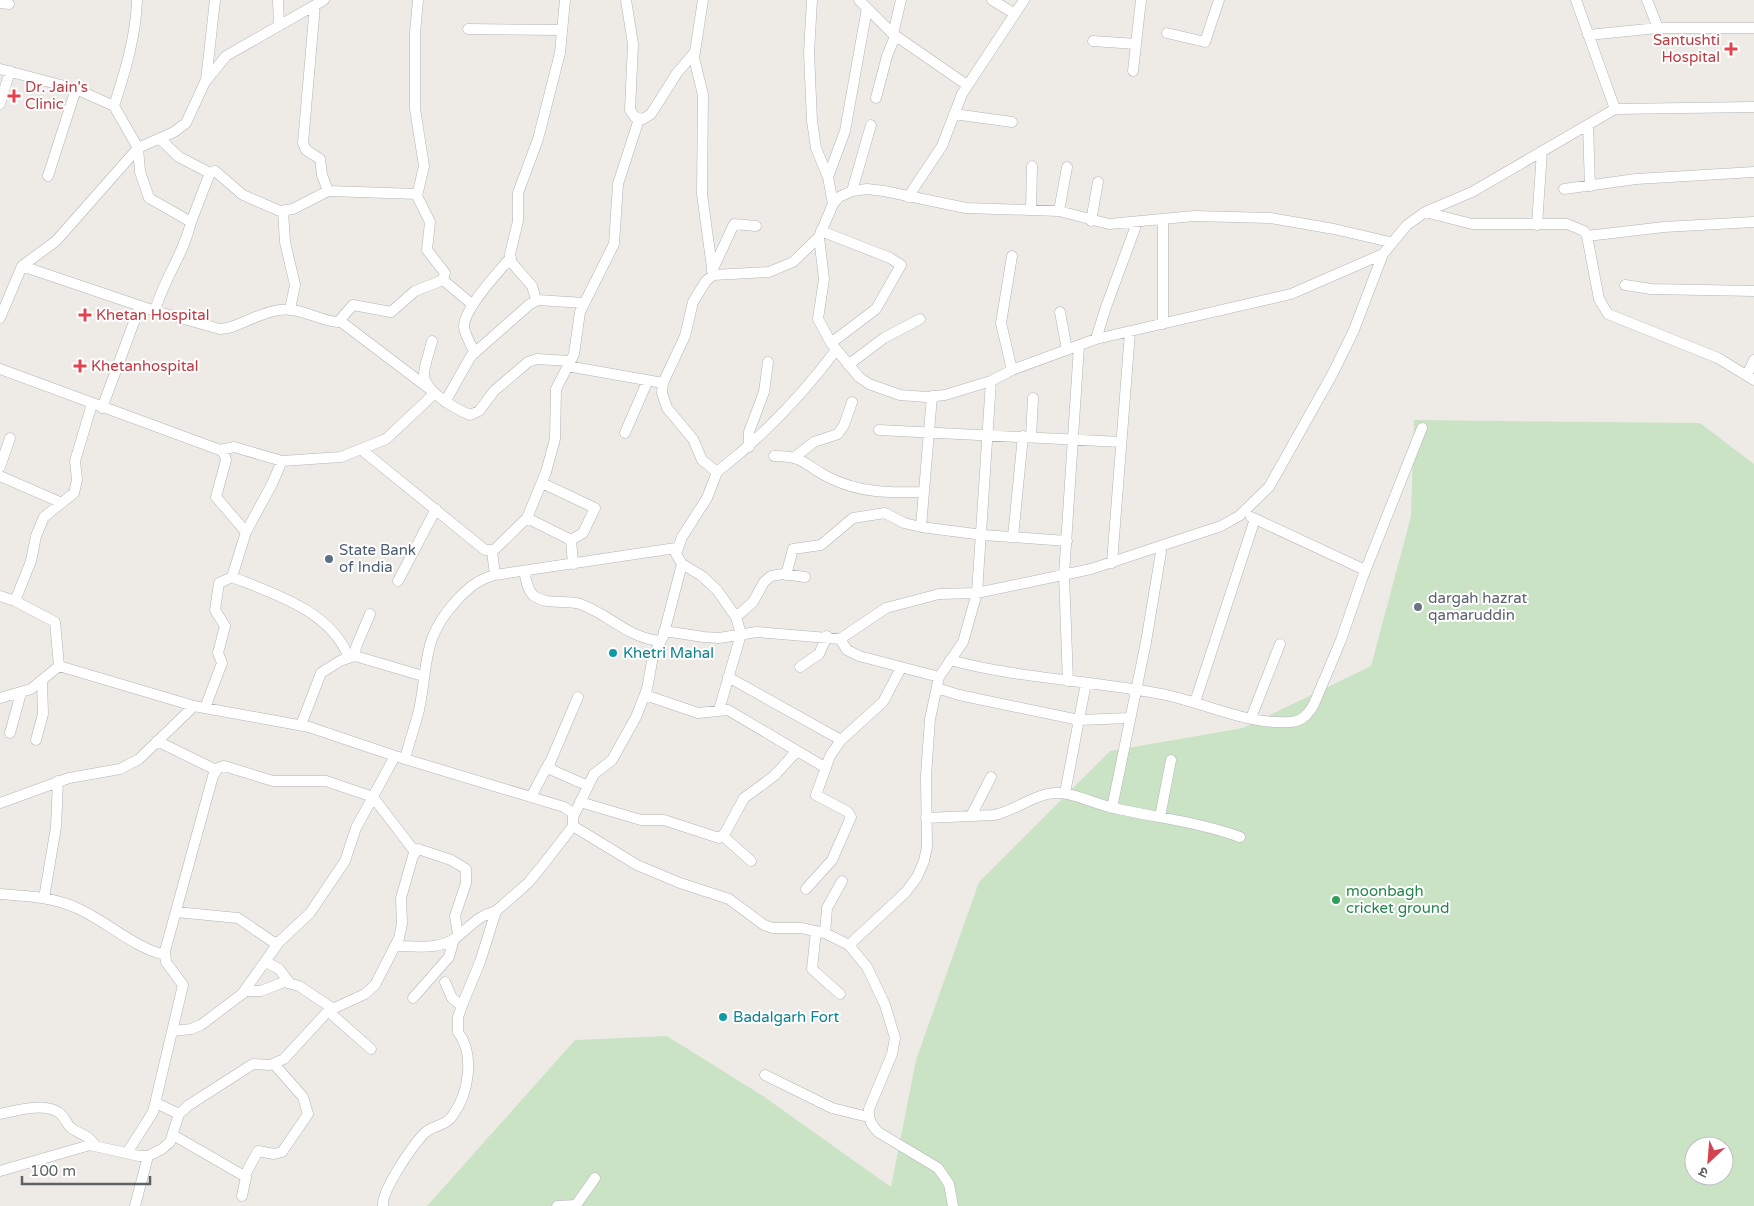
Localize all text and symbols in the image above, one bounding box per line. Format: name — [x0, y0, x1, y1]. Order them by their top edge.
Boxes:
place label: Santushti Hospital — [1653, 31, 1720, 66]
marker: Santushti Hospital — [1724, 42, 1738, 56]
place label: Dr. Jain's Clinic — [25, 78, 88, 113]
marker: Dr. Jain's Clinic — [7, 89, 21, 103]
place label: Khetan Hospital — [96, 306, 209, 324]
marker: Khetan Hospital — [78, 308, 92, 322]
place label: Khetanhospital — [91, 357, 199, 375]
marker: Khetanhospital — [73, 359, 87, 373]
place label: State Bank of India — [339, 541, 416, 576]
marker: State Bank of India — [323, 553, 335, 565]
place label: dargah hazrat qamaruddin — [1428, 589, 1527, 624]
marker: dargah hazrat qamaruddin — [1412, 601, 1424, 613]
place label: Khetri Mahal — [623, 644, 714, 662]
marker: Khetri Mahal — [607, 647, 619, 659]
place label: moonbagh cricket ground — [1346, 882, 1449, 917]
marker: moonbagh cricket ground — [1330, 894, 1342, 906]
place label: Badalgarh Fort — [733, 1008, 840, 1026]
marker: Badalgarh Fort — [717, 1011, 729, 1023]
north arrow — [1684, 1136, 1734, 1186]
scale bar — [22, 1154, 150, 1186]
text: 100 m — [30, 1162, 76, 1180]
text: उ — [1695, 1162, 1711, 1182]

